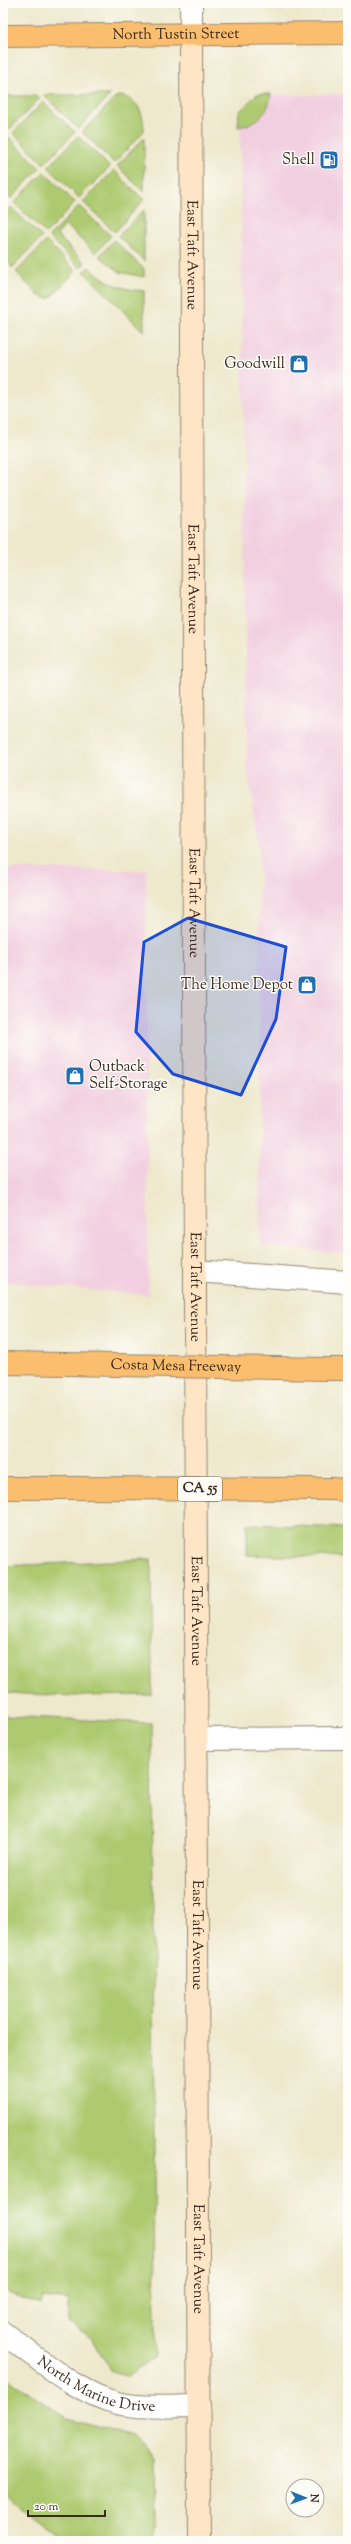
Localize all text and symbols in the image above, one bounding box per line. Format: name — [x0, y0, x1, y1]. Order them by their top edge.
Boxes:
street label: North Tustin Street — [112, 23, 240, 46]
fuel station icon: Shell — [318, 149, 340, 171]
place label: Shell — [282, 150, 315, 171]
street label: East Taft Avenue — [181, 200, 202, 310]
shop icon: Goodwill — [288, 353, 310, 375]
place label: Goodwill — [224, 354, 285, 375]
street label: East Taft Avenue — [182, 524, 203, 634]
street label: East Taft Avenue — [183, 848, 204, 958]
shop icon: The Home Depot — [296, 974, 318, 996]
place label: The Home Depot — [181, 975, 293, 996]
place label: Outback Self-Storage — [89, 1057, 168, 1095]
shop icon: Outback Self-Storage — [64, 1065, 86, 1087]
street label: East Taft Avenue — [184, 1232, 206, 1342]
street label: Costa Mesa Freeway — [110, 1354, 242, 1378]
road number: CA 55 — [178, 1477, 222, 1501]
street label: East Taft Avenue — [185, 1556, 207, 1666]
street label: East Taft Avenue — [186, 1880, 208, 1990]
street label: East Taft Avenue — [187, 2204, 209, 2314]
street label: North Marine Drive — [33, 2351, 155, 2417]
north arrow — [285, 2478, 325, 2518]
scale bar — [28, 2492, 105, 2518]
text: N — [306, 2493, 322, 2503]
text: 20 m — [34, 2498, 59, 2516]

